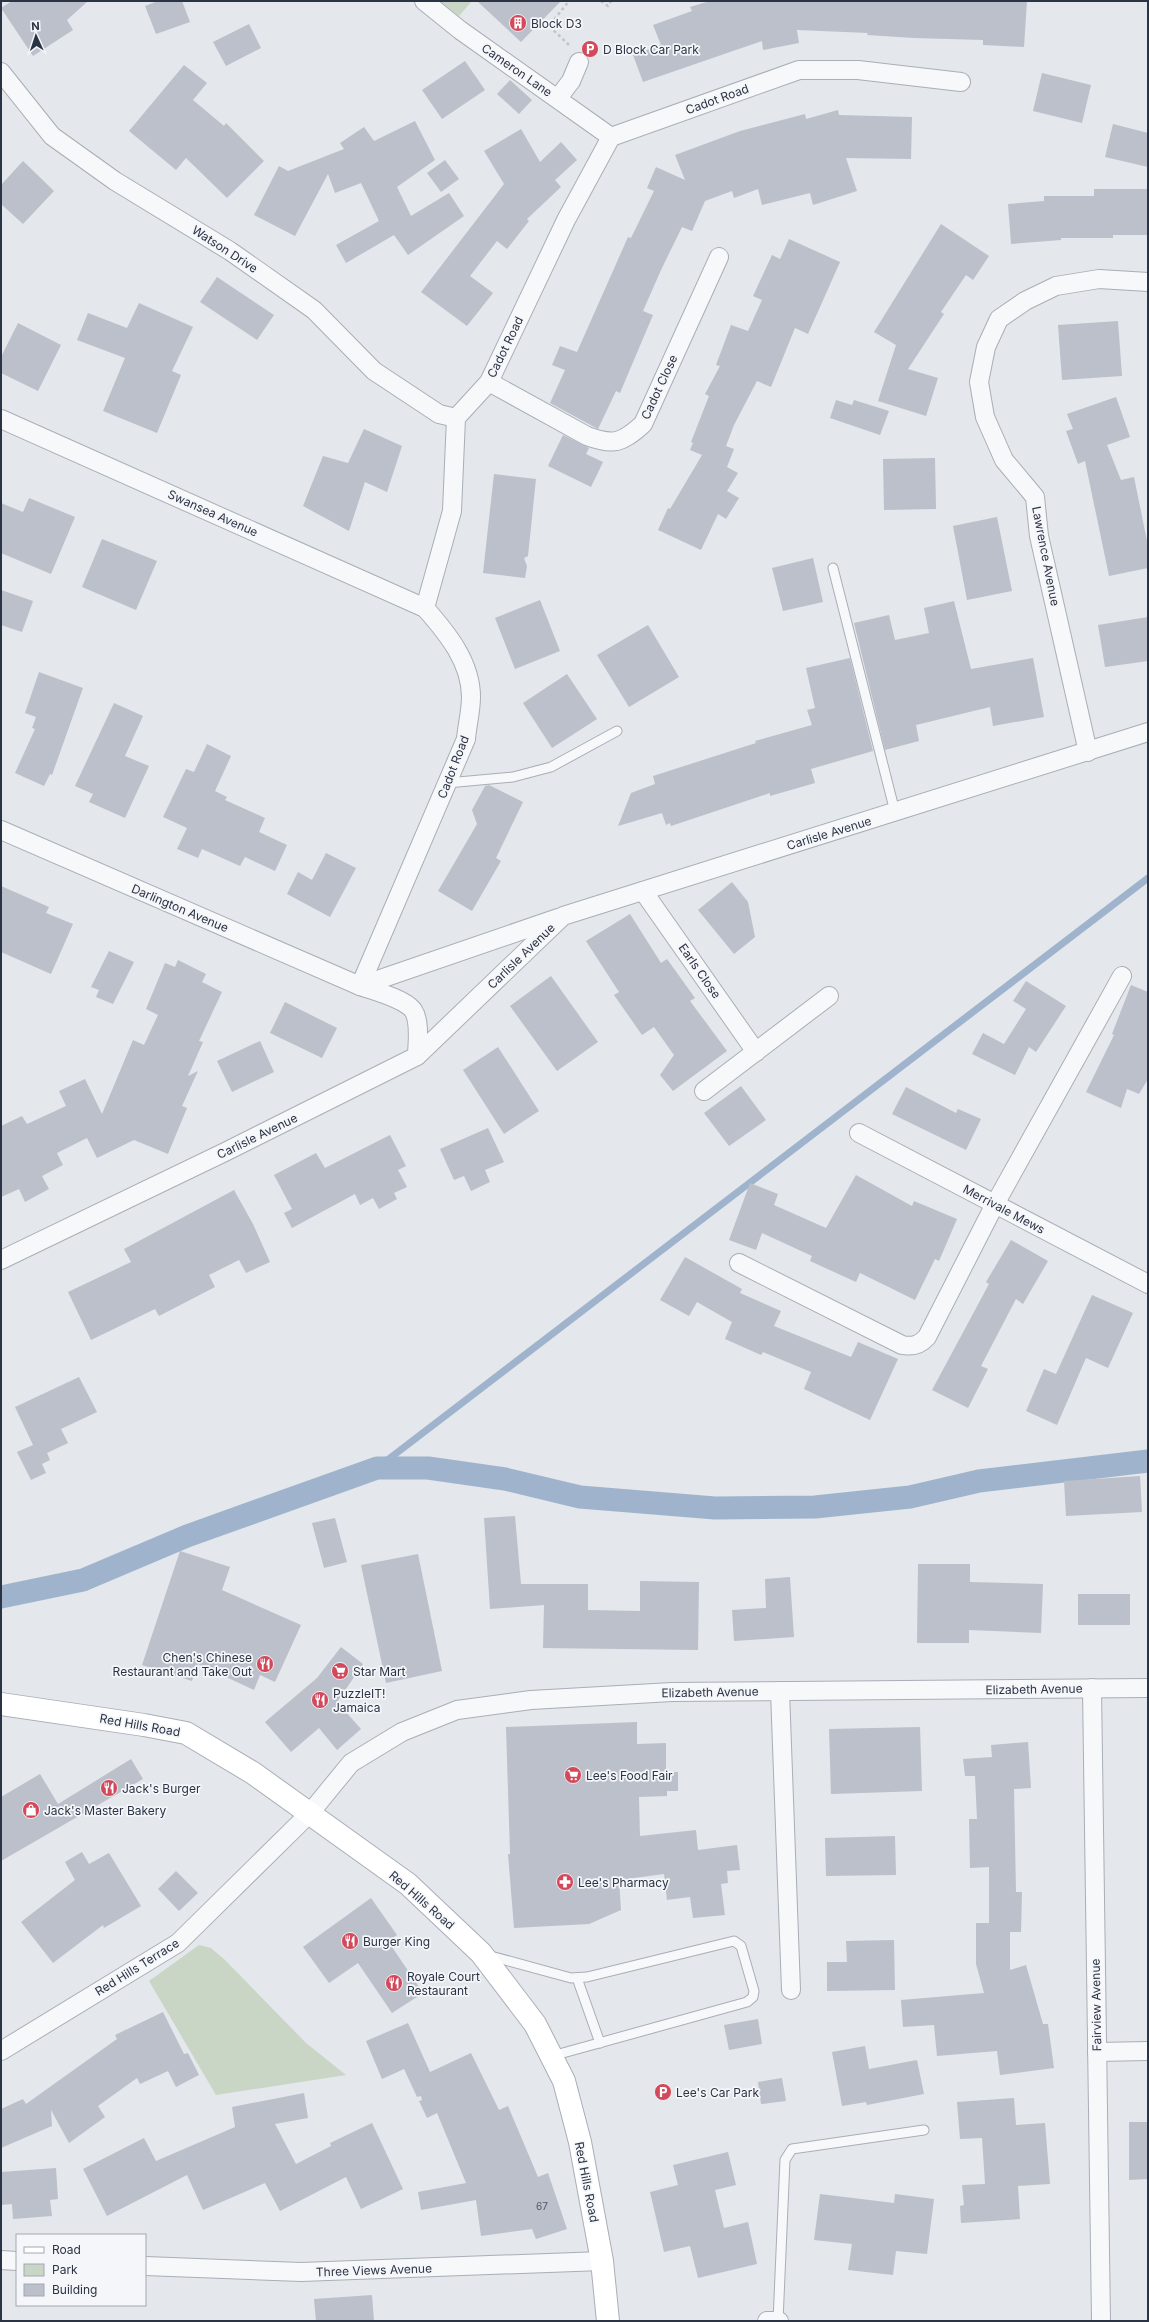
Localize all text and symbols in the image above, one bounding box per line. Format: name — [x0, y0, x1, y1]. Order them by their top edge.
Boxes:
building icon: Block D3 — [508, 13, 528, 33]
north arrow — [16, 16, 56, 56]
place label: Block D3 — [531, 16, 582, 31]
text: N — [31, 19, 40, 33]
parking icon: D Block Car Park — [580, 39, 600, 59]
street label: Cameron Lane — [479, 40, 555, 100]
place label: D Block Car Park — [603, 42, 699, 57]
street label: Cadot Road — [683, 81, 751, 117]
street label: Watson Drive — [189, 222, 261, 276]
street label: Cadot Road — [484, 314, 526, 380]
street label: Cadot Close — [638, 352, 680, 422]
street label: Swansea Avenue — [166, 486, 260, 540]
street label: Lawrence Avenue — [1029, 505, 1063, 607]
street label: Cadot Road — [434, 733, 472, 801]
street label: Carlisle Avenue — [785, 813, 873, 853]
street label: Darlington Avenue — [129, 881, 231, 935]
street label: Carlisle Avenue — [484, 920, 558, 992]
street label: Earls Close — [676, 941, 724, 1001]
street label: Carlisle Avenue — [214, 1110, 300, 1162]
street label: Merrivale Mews — [960, 1181, 1048, 1237]
place label: Chen's Chinese Restaurant and Take Out — [113, 1650, 252, 1679]
restaurant icon: Chen's Chinese Restaurant and Take Out — [255, 1654, 275, 1674]
supermarket icon: Star Mart — [330, 1661, 350, 1681]
place label: Star Mart — [353, 1664, 406, 1679]
street label: Elizabeth Avenue — [985, 1681, 1083, 1697]
street label: Elizabeth Avenue — [661, 1684, 759, 1700]
place label: PuzzleIT! Jamaica — [333, 1686, 385, 1715]
restaurant icon: PuzzleIT! Jamaica — [310, 1690, 330, 1710]
street label: Red Hills Road — [99, 1711, 181, 1739]
supermarket icon: Lee's Food Fair — [563, 1765, 583, 1785]
place label: Lee's Food Fair — [586, 1768, 673, 1783]
restaurant icon: Jack's Burger — [99, 1778, 119, 1798]
place label: Jack's Burger — [122, 1781, 201, 1796]
shop icon: Jack's Master Bakery — [21, 1800, 41, 1820]
place label: Jack's Master Bakery — [44, 1803, 167, 1818]
street label: Red Hills Road — [386, 1868, 458, 1932]
pharmacy icon: Lee's Pharmacy — [555, 1872, 575, 1892]
place label: Lee's Pharmacy — [578, 1875, 669, 1890]
restaurant icon: Burger King — [340, 1931, 360, 1951]
place label: Burger King — [363, 1934, 430, 1949]
street label: Red Hills Terrace — [92, 1935, 182, 1999]
street label: Fairview Avenue — [1088, 1958, 1104, 2052]
place label: Royale Court Restaurant — [407, 1969, 480, 1998]
restaurant icon: Royale Court Restaurant — [384, 1973, 404, 1993]
parking icon: Lee's Car Park — [653, 2082, 673, 2102]
place label: Lee's Car Park — [676, 2085, 759, 2100]
street label: Red Hills Road — [572, 2141, 602, 2223]
house number: 67 — [536, 2200, 548, 2212]
legend — [16, 2234, 146, 2306]
text: Road — [52, 2242, 81, 2257]
street label: Three Views Avenue — [316, 2260, 432, 2280]
text: Park — [52, 2262, 78, 2277]
text: Building — [52, 2282, 97, 2297]

